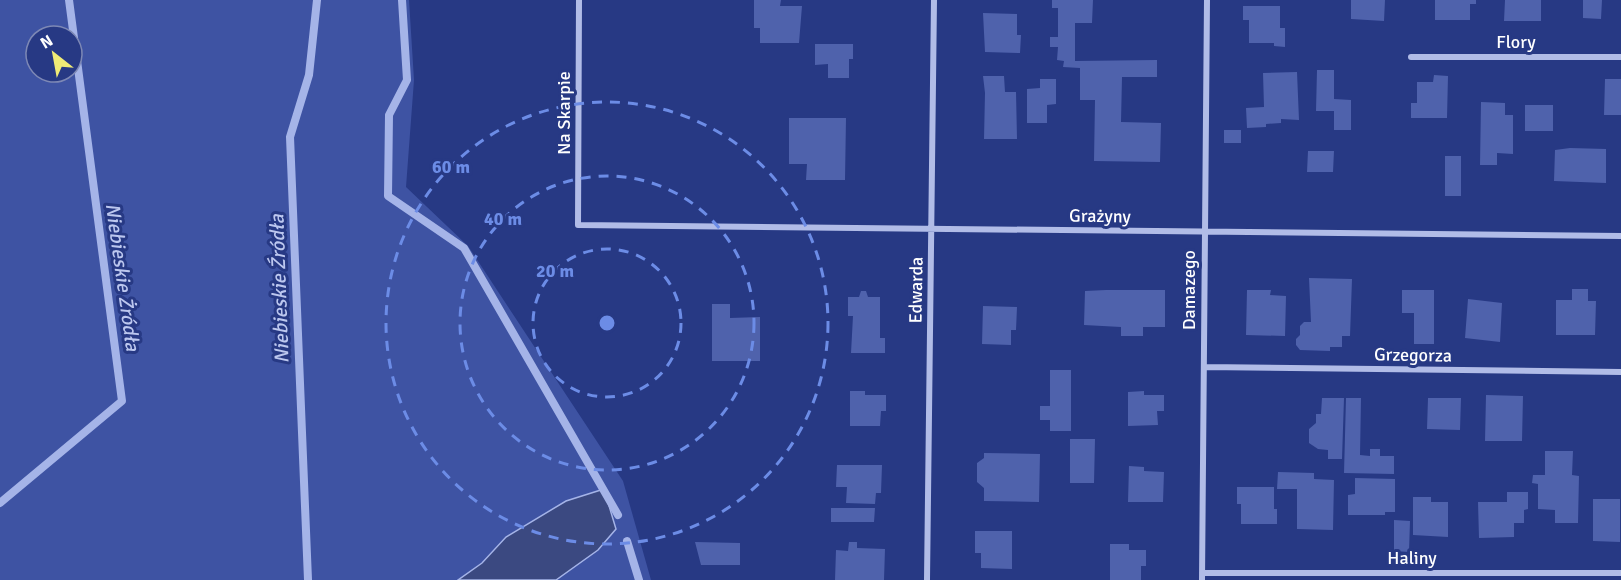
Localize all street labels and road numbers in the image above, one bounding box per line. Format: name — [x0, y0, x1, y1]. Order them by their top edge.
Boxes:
street label: Flory — [1496, 31, 1536, 53]
street label: Na Skarpie — [553, 71, 575, 155]
street label: Grażyny — [1069, 204, 1132, 228]
street label: Damazego — [1178, 250, 1200, 330]
street label: Edwarda — [904, 257, 928, 323]
street label: Grzegorza — [1374, 343, 1452, 367]
street label: Haliny — [1387, 547, 1437, 569]

